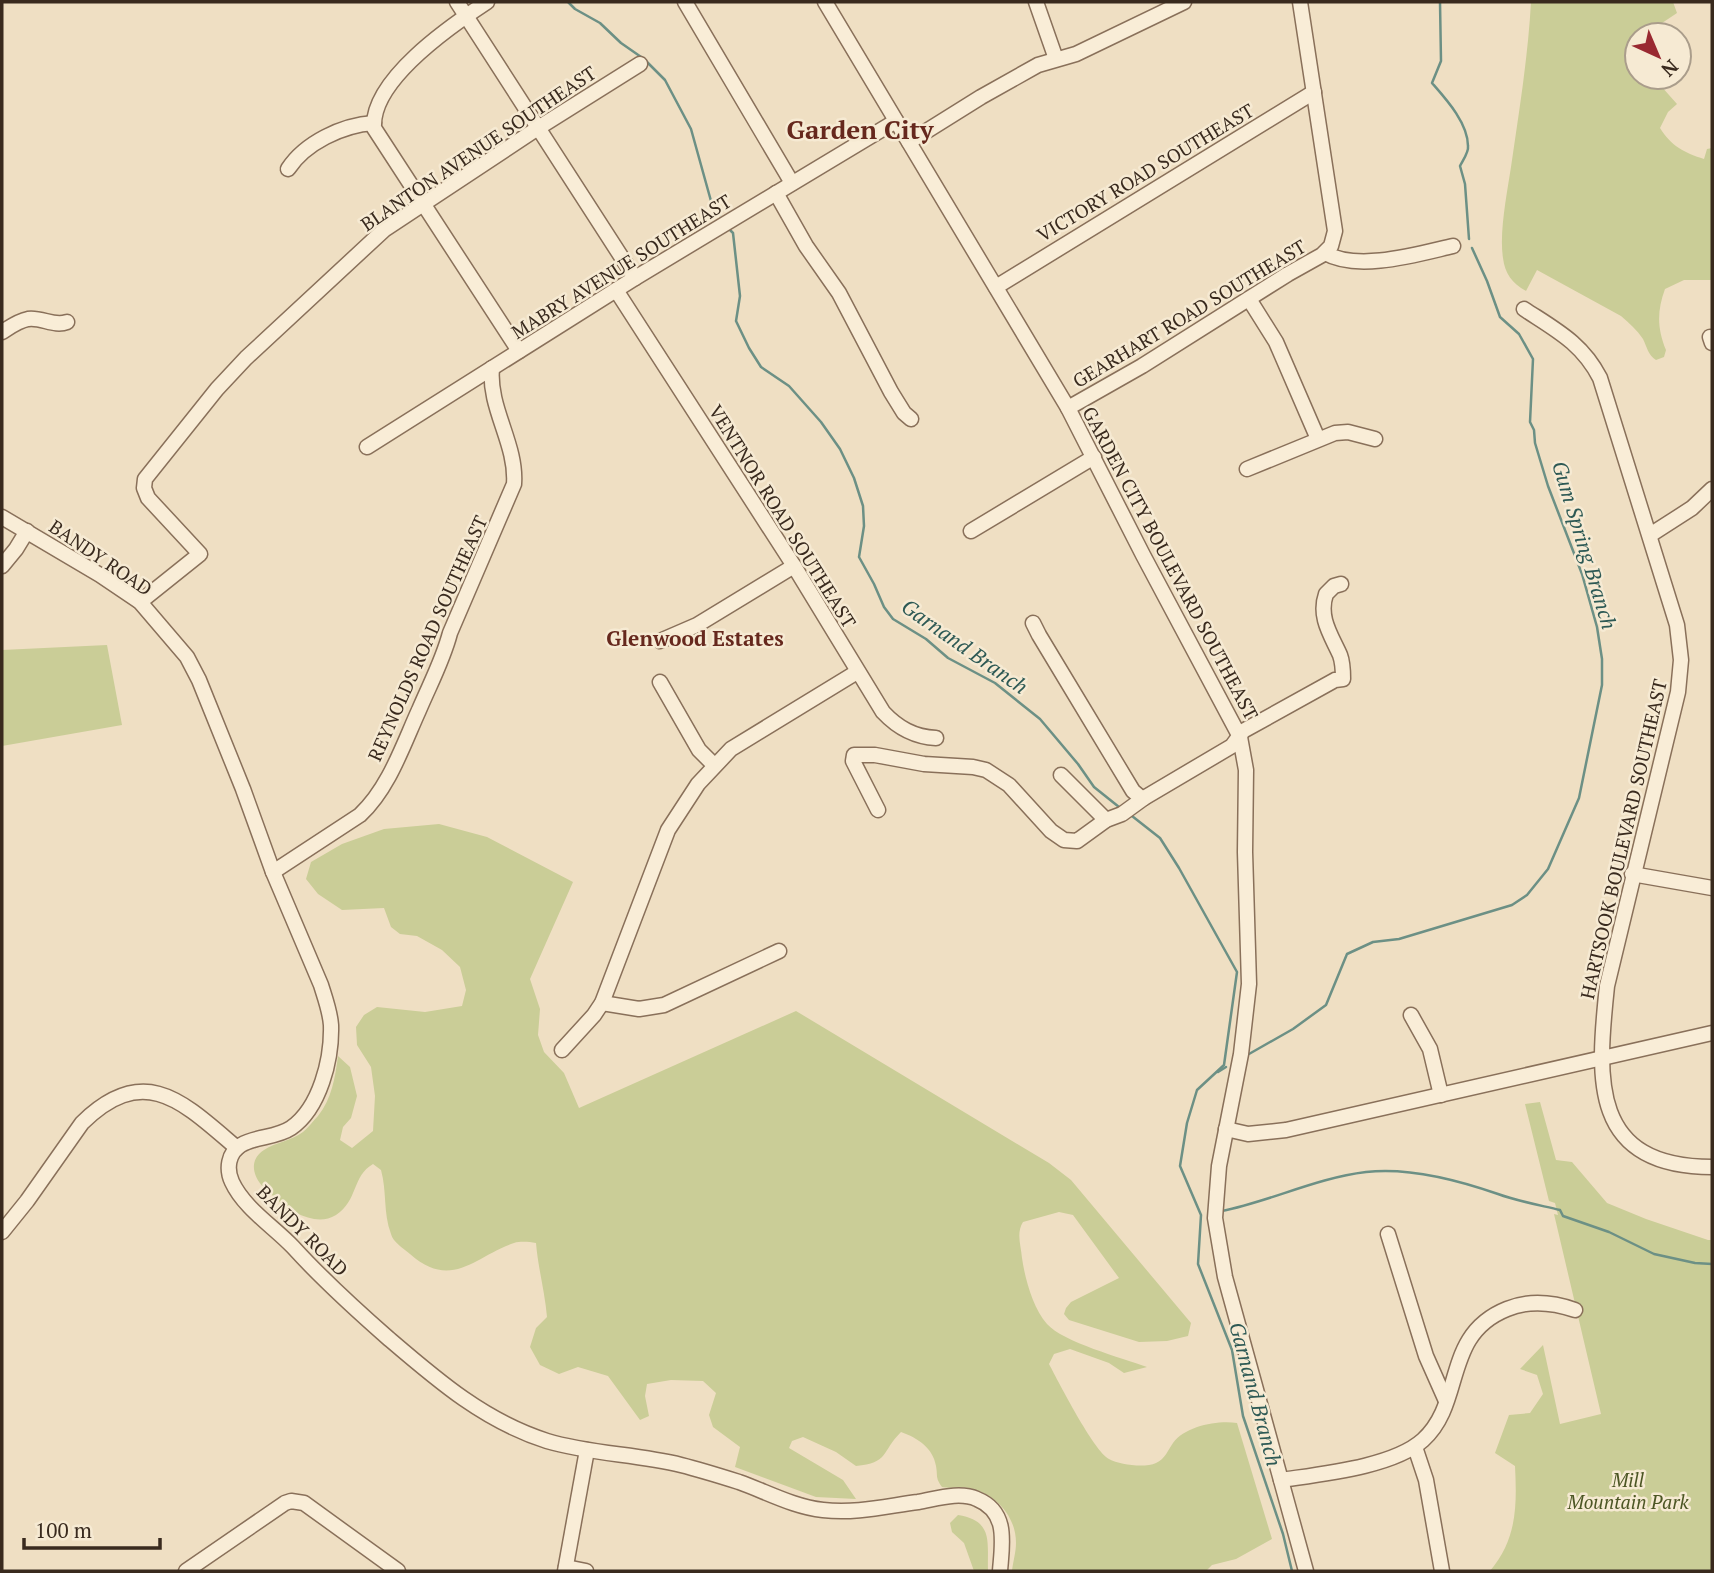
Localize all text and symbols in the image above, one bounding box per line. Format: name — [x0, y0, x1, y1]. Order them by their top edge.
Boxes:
north arrow — [1623, 21, 1693, 91]
text: N — [1656, 55, 1684, 83]
street label: BLANTON AVENUE SOUTHEAST — [356, 60, 601, 236]
street label: VICTORY ROAD SOUTHEAST — [1032, 97, 1258, 247]
district label: Garden City — [787, 112, 935, 146]
street label: MABRY AVENUE SOUTHEAST — [506, 188, 736, 344]
street label: GEARHART ROAD SOUTHEAST — [1068, 233, 1310, 393]
street label: VENTNOR ROAD SOUTHEAST — [704, 400, 862, 632]
street label: GARDEN CITY BOULEVARD SOUTHEAST — [1077, 402, 1265, 724]
water label: Gum Spring Branch — [1546, 457, 1624, 633]
street label: REYNOLDS ROAD SOUTHEAST — [361, 511, 493, 765]
street label: BANDY ROAD — [45, 513, 157, 601]
water label: Garnand Branch — [896, 592, 1034, 700]
district label: Glenwood Estates — [606, 624, 784, 652]
street label: HARTSOOK BOULEVARD SOUTHEAST — [1574, 676, 1672, 1001]
street label: BANDY ROAD — [252, 1179, 354, 1281]
water label: Garnand Branch — [1223, 1319, 1289, 1469]
park label: Mill Mountain Park — [1566, 1467, 1689, 1514]
scale bar — [24, 1506, 161, 1550]
text: 100 m — [35, 1516, 92, 1544]

